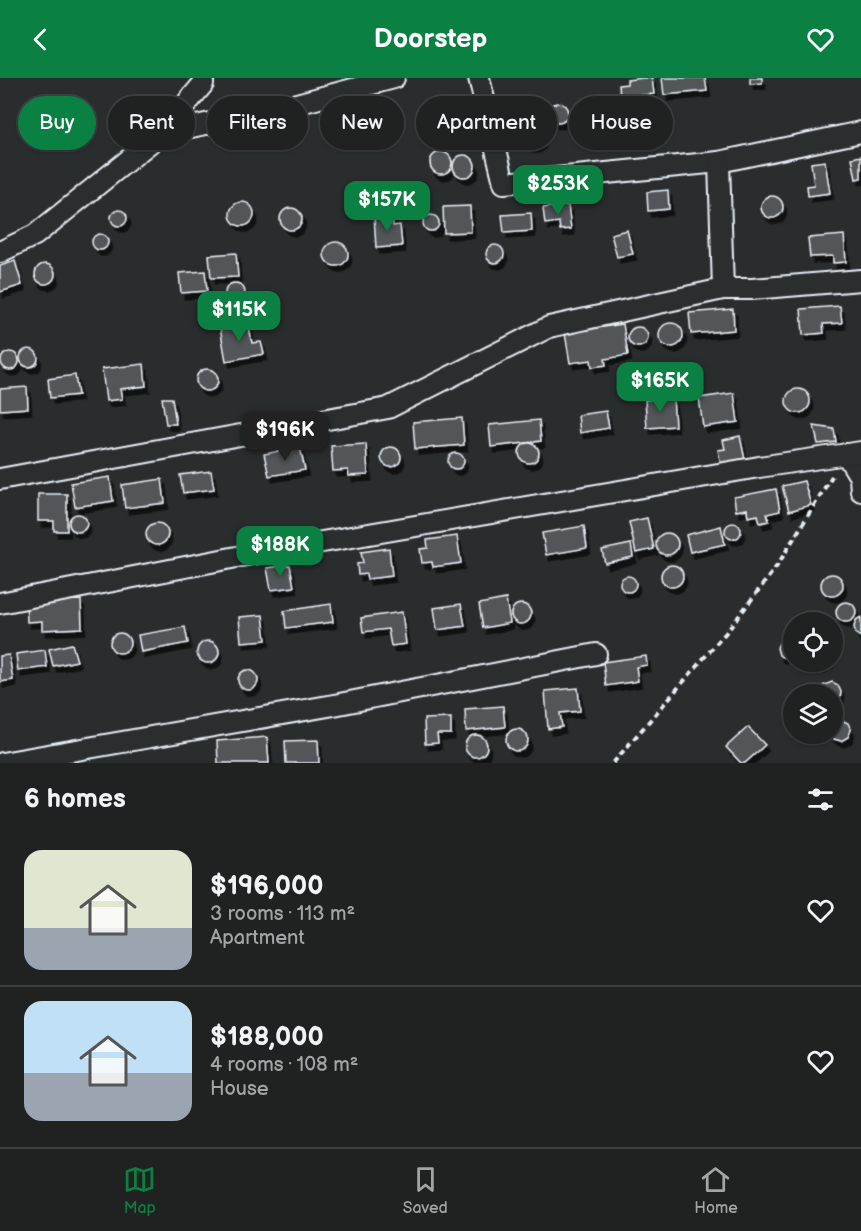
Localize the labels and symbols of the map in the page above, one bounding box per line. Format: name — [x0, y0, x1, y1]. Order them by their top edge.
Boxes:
pin: $253K — [516, 165, 600, 216]
pin: $157K — [345, 181, 429, 232]
pin: $115K — [197, 291, 281, 342]
pin: $165K — [618, 362, 702, 413]
pin: $196K — [243, 411, 327, 462]
pin: $188K — [238, 526, 322, 577]

